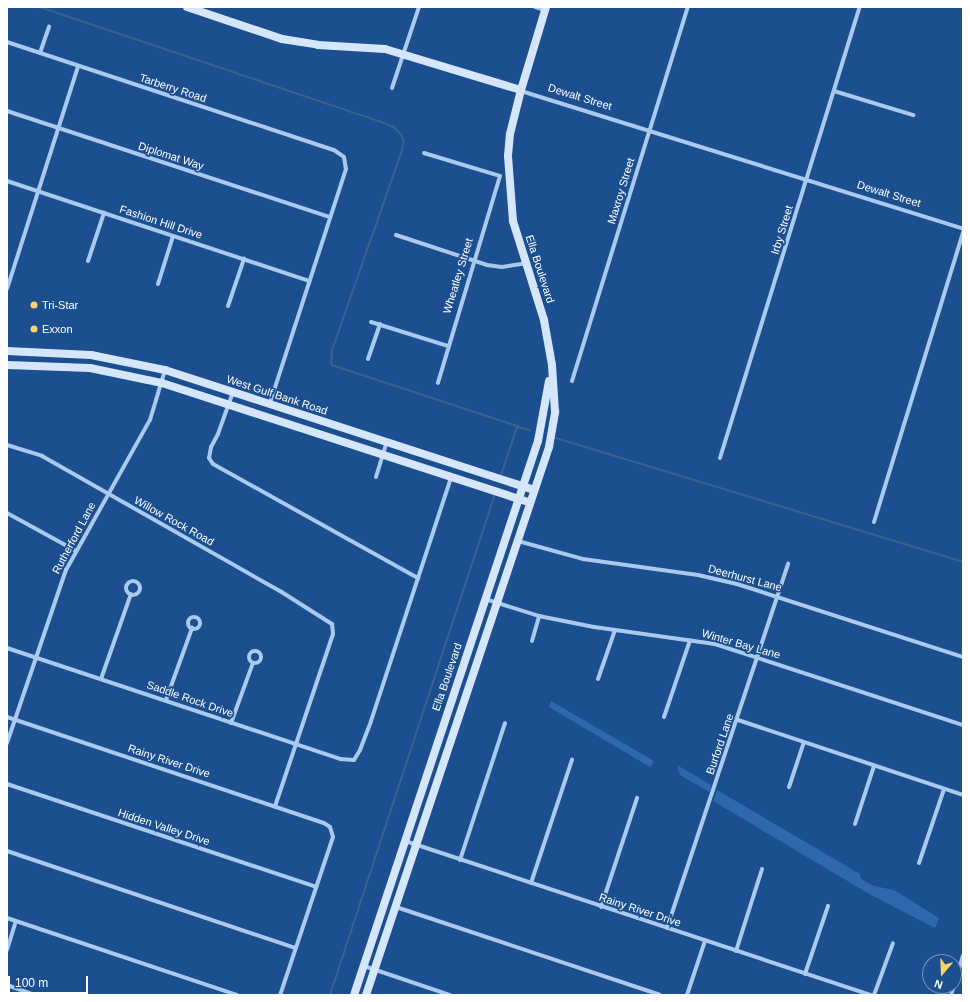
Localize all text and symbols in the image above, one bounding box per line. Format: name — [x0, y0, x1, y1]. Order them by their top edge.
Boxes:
street label: Tarberry Road — [138, 71, 208, 105]
street label: Dewalt Street — [546, 81, 614, 113]
street label: Diplomat Way — [137, 139, 205, 173]
street label: Maxroy Street — [605, 156, 637, 226]
street label: Dewalt Street — [855, 178, 923, 210]
street label: Fashion Hill Drive — [118, 202, 204, 242]
street label: Irby Street — [768, 204, 796, 256]
street label: Ella Boulevard — [523, 233, 557, 305]
street label: Wheatley Street — [440, 237, 476, 315]
place label: Tri-Star — [42, 298, 78, 312]
marker: Tri-Star — [29, 300, 39, 310]
place label: Exxon — [42, 322, 73, 336]
marker: Exxon — [29, 324, 39, 334]
street label: West Gulf Bank Road — [225, 372, 329, 418]
street label: Willow Rock Road — [132, 494, 216, 548]
street label: Rutherford Lane — [50, 500, 98, 576]
street label: Deerhurst Lane — [707, 562, 783, 594]
street label: Winter Bay Lane — [700, 626, 782, 662]
street label: Ella Boulevard — [429, 641, 465, 713]
street label: Saddle Rock Drive — [145, 678, 235, 720]
street label: Burford Lane — [703, 712, 737, 776]
street label: Rainy River Drive — [126, 742, 212, 780]
street label: Hidden Valley Drive — [116, 806, 212, 848]
street label: Rainy River Drive — [597, 891, 683, 929]
north arrow — [922, 954, 962, 994]
scale bar — [10, 968, 90, 994]
text: 100 m — [15, 976, 48, 990]
text: N — [933, 977, 944, 991]

